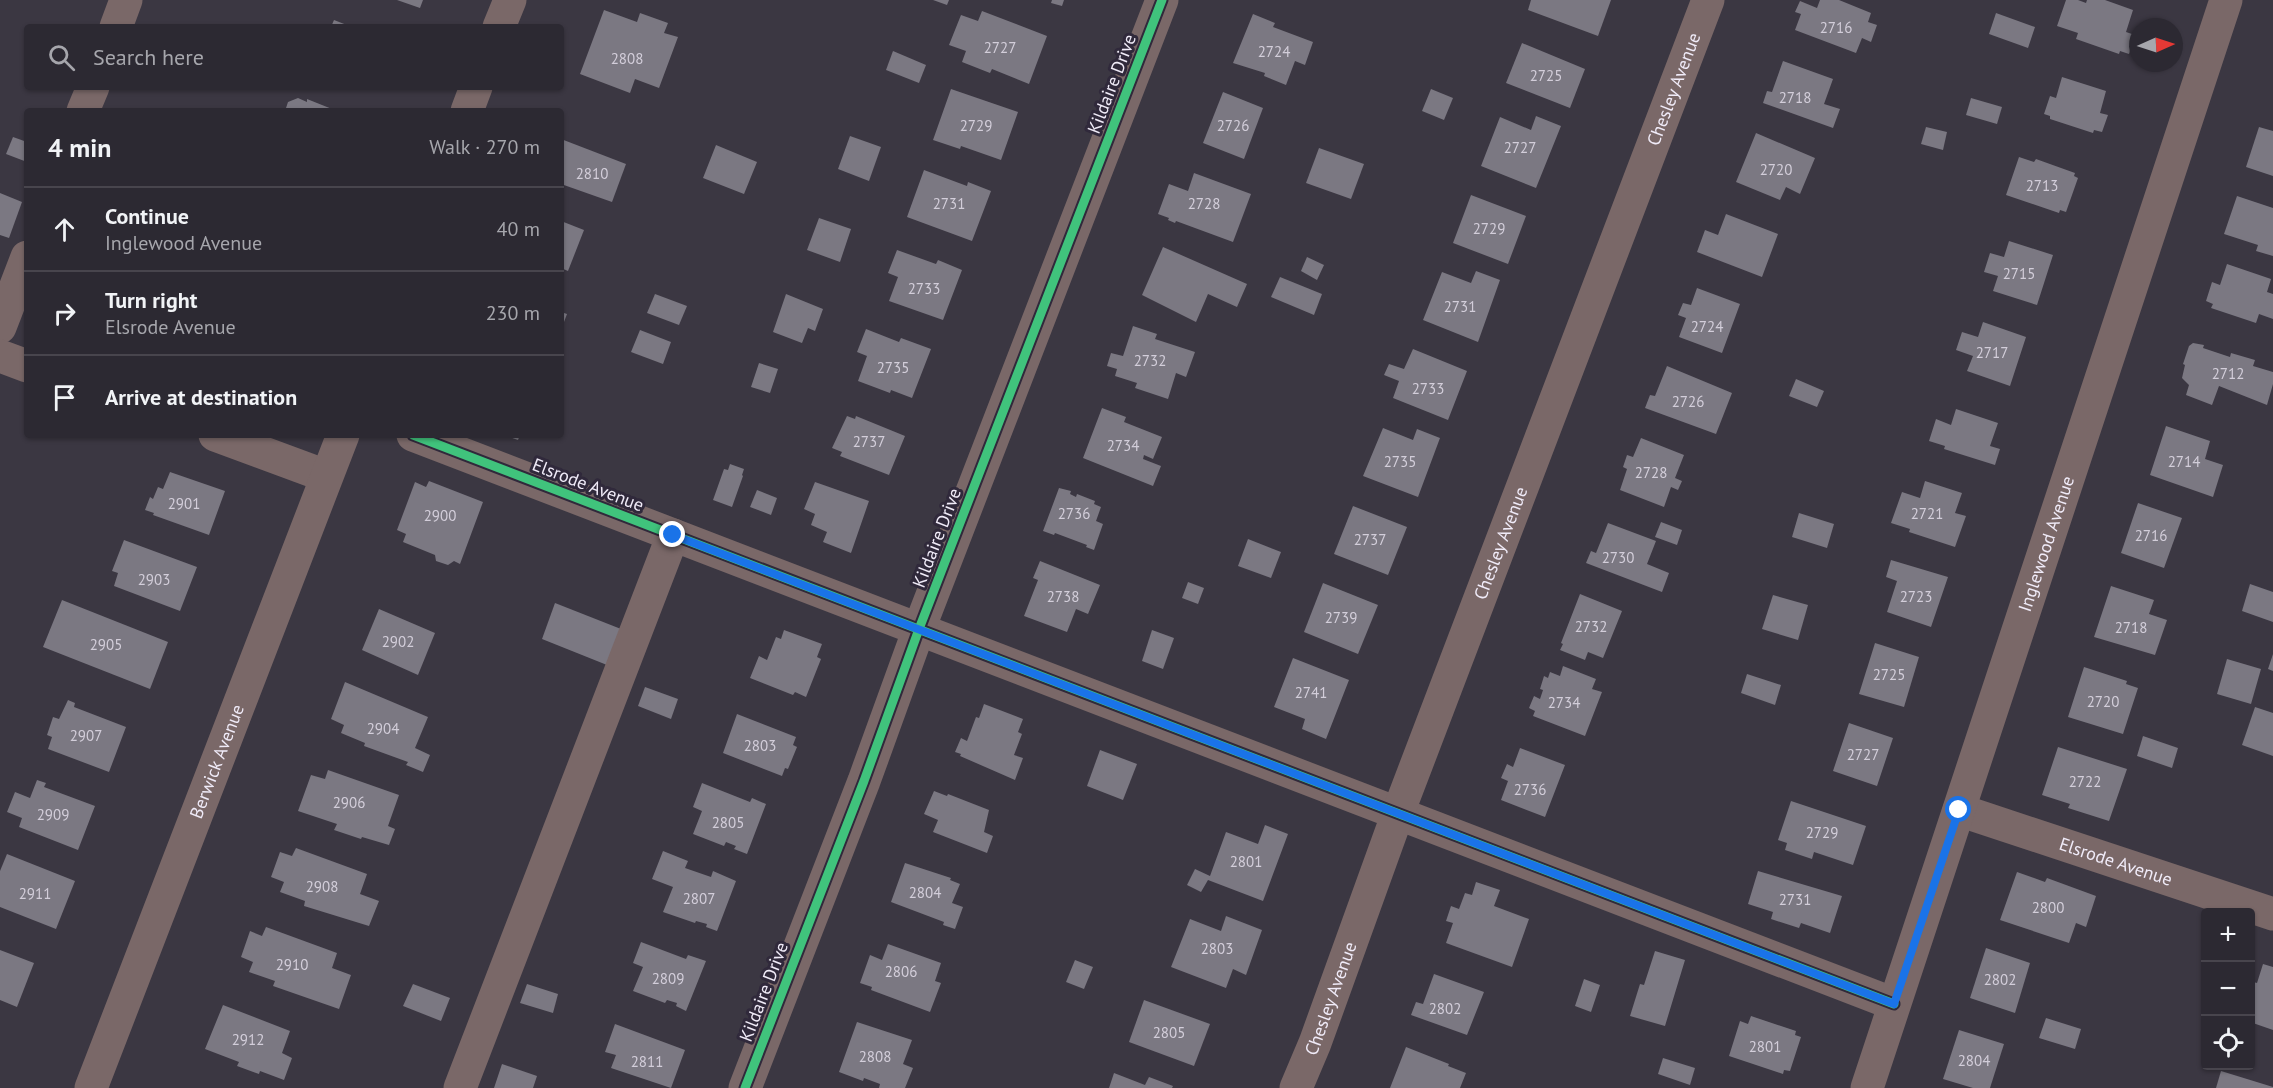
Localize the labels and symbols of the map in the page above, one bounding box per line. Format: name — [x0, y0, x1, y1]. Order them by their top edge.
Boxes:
house number: 2716 — [1820, 18, 1852, 37]
north arrow — [2129, 18, 2183, 72]
street label: Chesley Avenue — [1642, 29, 1705, 149]
street label: Kildaire Drive — [1082, 31, 1141, 137]
house number: 2727 — [984, 38, 1016, 57]
house number: 2724 — [1258, 42, 1290, 61]
house number: 2808 — [611, 49, 643, 68]
house number: 2725 — [1530, 66, 1562, 85]
house number: 2718 — [1779, 88, 1811, 107]
house number: 2729 — [960, 116, 992, 135]
house number: 2726 — [1217, 116, 1249, 135]
house number: 2727 — [1504, 138, 1536, 157]
house number: 2720 — [1760, 160, 1792, 179]
house number: 2810 — [576, 164, 608, 183]
house number: 2713 — [2026, 176, 2058, 195]
house number: 2731 — [933, 194, 965, 213]
house number: 2728 — [1188, 194, 1220, 213]
house number: 2729 — [1473, 219, 1505, 238]
house number: 2715 — [2003, 264, 2035, 283]
house number: 2733 — [908, 279, 940, 298]
house number: 2731 — [1444, 297, 1476, 316]
house number: 2724 — [1691, 317, 1723, 336]
house number: 2717 — [1976, 343, 2008, 362]
house number: 2732 — [1134, 351, 1166, 370]
house number: 2735 — [877, 358, 909, 377]
house number: 2712 — [2212, 364, 2244, 383]
house number: 2733 — [1412, 379, 1444, 398]
house number: 2726 — [1672, 392, 1704, 411]
house number: 2737 — [853, 432, 885, 451]
house number: 2734 — [1107, 436, 1139, 455]
house number: 2735 — [1384, 452, 1416, 471]
house number: 2714 — [2168, 452, 2200, 471]
street label: Elsrode Avenue — [529, 453, 647, 516]
house number: 2728 — [1635, 463, 1667, 482]
street label: Inglewood Avenue — [2013, 473, 2079, 615]
street label: Chesley Avenue — [1468, 483, 1532, 603]
street label: Kildaire Drive — [907, 485, 966, 591]
house number: 2901 — [168, 494, 200, 513]
house number: 2736 — [1058, 504, 1090, 523]
house number: 2721 — [1911, 504, 1943, 523]
house number: 2900 — [424, 506, 456, 525]
route end — [659, 521, 685, 547]
house number: 2716 — [2135, 526, 2167, 545]
house number: 2737 — [1354, 530, 1386, 549]
house number: 2730 — [1602, 548, 1634, 567]
house number: 2903 — [138, 570, 170, 589]
house number: 2738 — [1047, 587, 1079, 606]
house number: 2723 — [1900, 587, 1932, 606]
house number: 2739 — [1325, 608, 1357, 627]
house number: 2732 — [1575, 617, 1607, 636]
house number: 2718 — [2115, 618, 2147, 637]
house number: 2902 — [382, 632, 414, 651]
house number: 2905 — [90, 635, 122, 654]
house number: 2725 — [1873, 665, 1905, 684]
house number: 2741 — [1295, 683, 1327, 702]
house number: 2720 — [2087, 692, 2119, 711]
house number: 2734 — [1548, 693, 1580, 712]
street label: Berwick Avenue — [184, 701, 249, 822]
house number: 2904 — [367, 719, 399, 738]
house number: 2907 — [70, 726, 102, 745]
house number: 2803 — [744, 736, 776, 755]
house number: 2727 — [1847, 745, 1879, 764]
house number: 2722 — [2069, 772, 2101, 791]
house number: 2736 — [1514, 780, 1546, 799]
house number: 2906 — [333, 793, 365, 812]
route start — [1945, 796, 1971, 822]
house number: 2909 — [37, 805, 69, 824]
house number: 2805 — [712, 813, 744, 832]
house number: 2729 — [1806, 823, 1838, 842]
street label: Elsrode Avenue — [2056, 832, 2175, 891]
house number: 2801 — [1230, 852, 1262, 871]
house number: 2908 — [306, 877, 338, 896]
house number: 2804 — [909, 883, 941, 902]
house number: 2911 — [19, 884, 51, 903]
house number: 2807 — [683, 889, 715, 908]
house number: 2731 — [1779, 890, 1811, 909]
house number: 2800 — [2032, 898, 2064, 917]
street label: Kildaire Drive — [734, 939, 793, 1045]
house number: 2803 — [1201, 939, 1233, 958]
street label: Chesley Avenue — [1299, 939, 1362, 1059]
house number: 2910 — [276, 955, 308, 974]
house number: 2806 — [885, 962, 917, 981]
house number: 2809 — [652, 969, 684, 988]
house number: 2802 — [1984, 970, 2016, 989]
house number: 2802 — [1429, 999, 1461, 1018]
house number: 2805 — [1153, 1023, 1185, 1042]
house number: 2912 — [232, 1030, 264, 1049]
house number: 2801 — [1749, 1037, 1781, 1056]
house number: 2808 — [859, 1047, 891, 1066]
house number: 2804 — [1958, 1051, 1990, 1070]
house number: 2811 — [631, 1052, 663, 1071]

